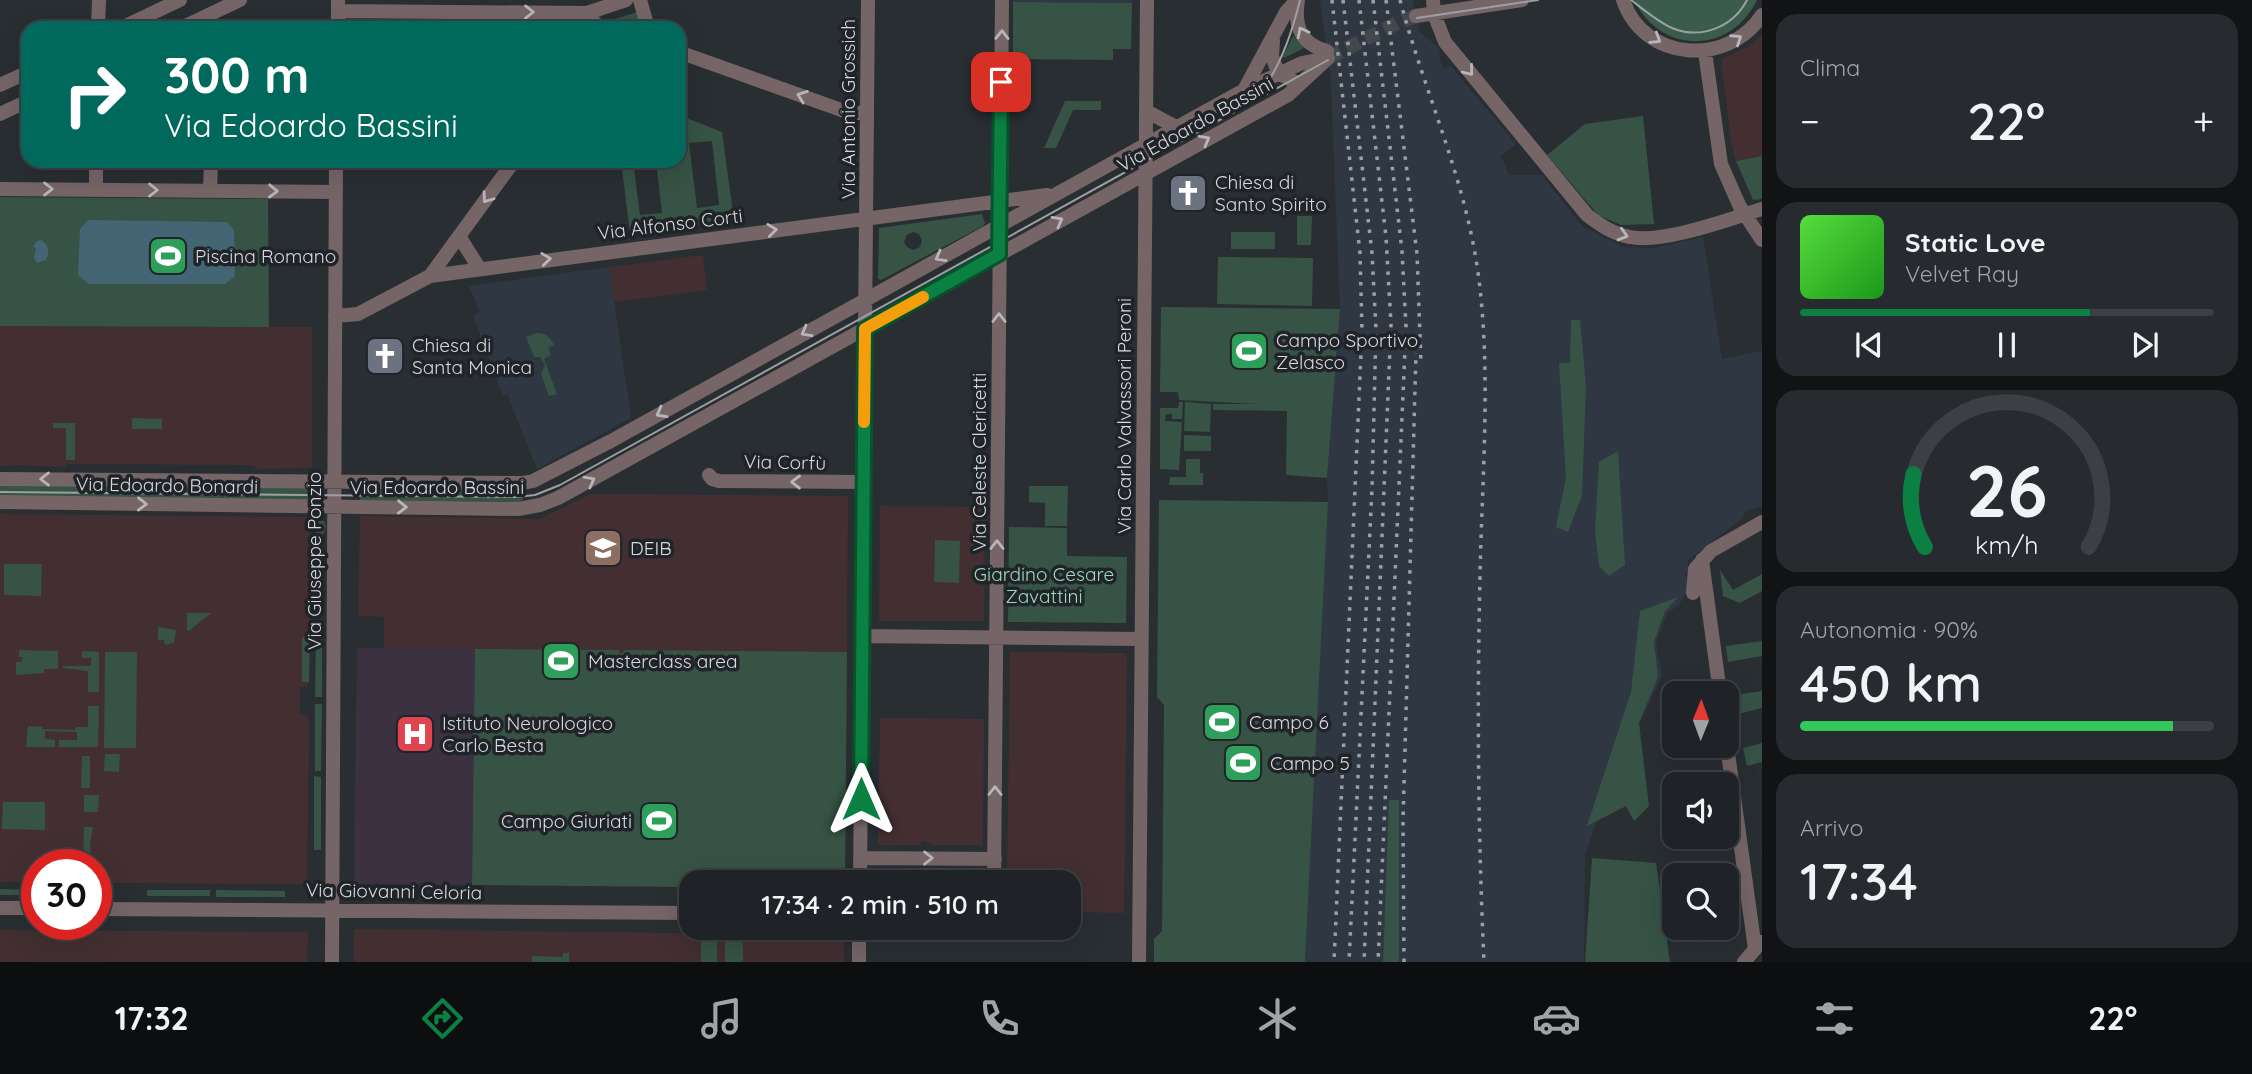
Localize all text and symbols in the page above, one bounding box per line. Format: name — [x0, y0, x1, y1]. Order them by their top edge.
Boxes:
one-way arrow — [524, 4, 535, 20]
street label: Via Antonio Grossich — [836, 19, 860, 199]
one-way arrow — [1297, 26, 1311, 39]
one-way arrow — [994, 29, 1010, 39]
one-way arrow — [1648, 31, 1661, 44]
one-way arrow — [1729, 34, 1742, 47]
text: 300 m — [164, 44, 309, 105]
icon: right — [49, 49, 140, 140]
pin — [971, 52, 1031, 112]
text: Clima — [1800, 53, 1860, 82]
icon: arrive — [982, 63, 1020, 101]
one-way arrow — [1461, 64, 1474, 76]
street label: Via Edoardo Bassini — [1113, 71, 1277, 177]
text: 22° — [1967, 88, 2045, 153]
one-way arrow — [796, 90, 808, 104]
text: − — [1800, 97, 1820, 145]
text: + — [2193, 97, 2214, 145]
text: Via Edoardo Bassini — [164, 105, 458, 145]
one-way arrow — [1198, 135, 1211, 148]
place label: Chiesa di Santo Spirito — [1215, 170, 1327, 216]
church icon: Chiesa di Santo Spirito — [1167, 172, 1209, 214]
one-way arrow — [43, 181, 54, 197]
one-way arrow — [148, 182, 159, 198]
one-way arrow — [268, 183, 279, 199]
one-way arrow — [483, 190, 495, 203]
street label: Via Alfonso Corti — [596, 203, 744, 245]
one-way arrow — [1051, 216, 1064, 229]
one-way arrow — [766, 223, 778, 238]
one-way arrow — [1617, 226, 1629, 241]
text: Static Love — [1905, 226, 2046, 259]
sports icon: Piscina Romano — [147, 235, 189, 277]
place label: Piscina Romano — [195, 244, 336, 268]
one-way arrow — [935, 249, 947, 262]
one-way arrow — [540, 252, 552, 267]
text: Velvet Ray — [1905, 259, 2019, 288]
street label: Via Carlo Valvassori Peroni — [1112, 298, 1136, 534]
one-way arrow — [991, 312, 1007, 322]
one-way arrow — [800, 324, 813, 337]
icon: previous — [1850, 326, 1888, 364]
icon: pause — [1988, 326, 2026, 364]
icon: next — [2126, 326, 2164, 364]
place label: Campo Sportivo Zelasco — [1276, 328, 1418, 374]
sports icon: Campo Sportivo Zelasco — [1228, 330, 1270, 372]
place label: Chiesa di Santa Monica — [412, 333, 532, 379]
church icon: Chiesa di Santa Monica — [364, 335, 406, 377]
street label: Via Celeste Clericetti — [967, 373, 991, 551]
one-way arrow — [655, 405, 668, 418]
text: 26 — [1966, 444, 2048, 535]
street label: Via Corfù — [744, 449, 826, 475]
one-way arrow — [39, 471, 50, 487]
street label: Via Edoardo Bonardi — [76, 471, 258, 499]
street label: Via Giuseppe Ponzio — [302, 472, 326, 650]
one-way arrow — [790, 474, 801, 489]
street label: Via Edoardo Bassini — [350, 475, 524, 499]
one-way arrow — [582, 476, 595, 489]
one-way arrow — [137, 496, 147, 512]
one-way arrow — [397, 499, 408, 515]
school or university icon: DEIB — [582, 527, 624, 569]
text: km/h — [1975, 529, 2039, 560]
place label: DEIB — [630, 536, 672, 560]
one-way arrow — [990, 539, 1005, 550]
park label: Giardino Cesare Zavattini — [974, 562, 1114, 608]
text: Autonomia · 90% — [1800, 615, 1978, 644]
sports icon: Masterclass area — [540, 640, 582, 682]
place label: Masterclass area — [588, 649, 738, 673]
text: 450 km — [1800, 650, 1982, 715]
north arrow — [1662, 681, 1740, 758]
map controls — [1662, 681, 1739, 940]
sports icon: Campo 6 — [1201, 701, 1243, 743]
place label: Campo 6 — [1249, 710, 1329, 734]
place label: Istituto Neurologico Carlo Besta — [442, 711, 613, 757]
hospital icon: Istituto Neurologico Carlo Besta — [394, 713, 436, 755]
sports icon: Campo 5 — [1222, 742, 1264, 784]
place label: Campo 5 — [1270, 751, 1350, 775]
position arrow — [824, 762, 898, 836]
button: sound — [1662, 772, 1739, 849]
one-way arrow — [987, 785, 1003, 795]
sports icon: Campo Giuriati — [638, 800, 680, 842]
place label: Campo Giuriati — [501, 809, 632, 833]
text: Arrivo — [1800, 813, 1863, 842]
text: 17:34 — [1800, 848, 1918, 913]
speed limit sign: 30 — [21, 849, 112, 940]
one-way arrow — [923, 850, 933, 866]
button: search — [1662, 863, 1739, 940]
street label: Via Giovanni Celoria — [306, 877, 482, 905]
text: 17:34 · 2 min · 510 m — [761, 888, 999, 921]
icon: directions — [418, 994, 467, 1043]
icon: music — [697, 994, 746, 1043]
icon: phone — [975, 994, 1024, 1043]
icon: climate — [1253, 994, 1302, 1043]
icon: car — [1532, 994, 1581, 1043]
icon: filters — [1810, 994, 1859, 1043]
text: 17:32 — [115, 998, 189, 1038]
text: 22° — [2088, 998, 2137, 1038]

